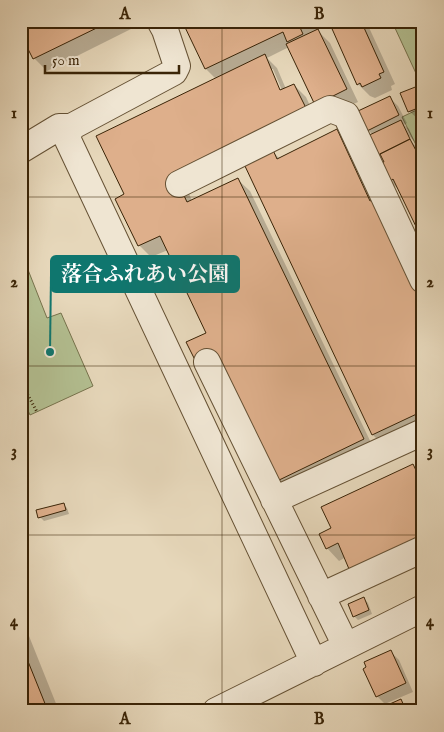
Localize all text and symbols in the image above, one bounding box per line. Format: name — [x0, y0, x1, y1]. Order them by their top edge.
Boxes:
text: A — [119, 5, 132, 25]
text: B — [314, 5, 325, 25]
scale bar — [45, 42, 179, 74]
text: 50 m — [52, 51, 80, 70]
text: 1 — [11, 104, 17, 124]
text: 1 — [427, 104, 433, 124]
callout: 落合ふれあい公園 — [51, 256, 239, 292]
text: 落合ふれあい公園 — [61, 262, 229, 289]
text: 2 — [10, 273, 18, 293]
text: 2 — [426, 273, 434, 293]
text: 3 — [11, 442, 17, 462]
text: 3 — [427, 442, 433, 462]
text: 4 — [10, 612, 19, 632]
text: 4 — [426, 612, 435, 632]
text: A — [119, 710, 132, 730]
text: B — [314, 710, 325, 730]

